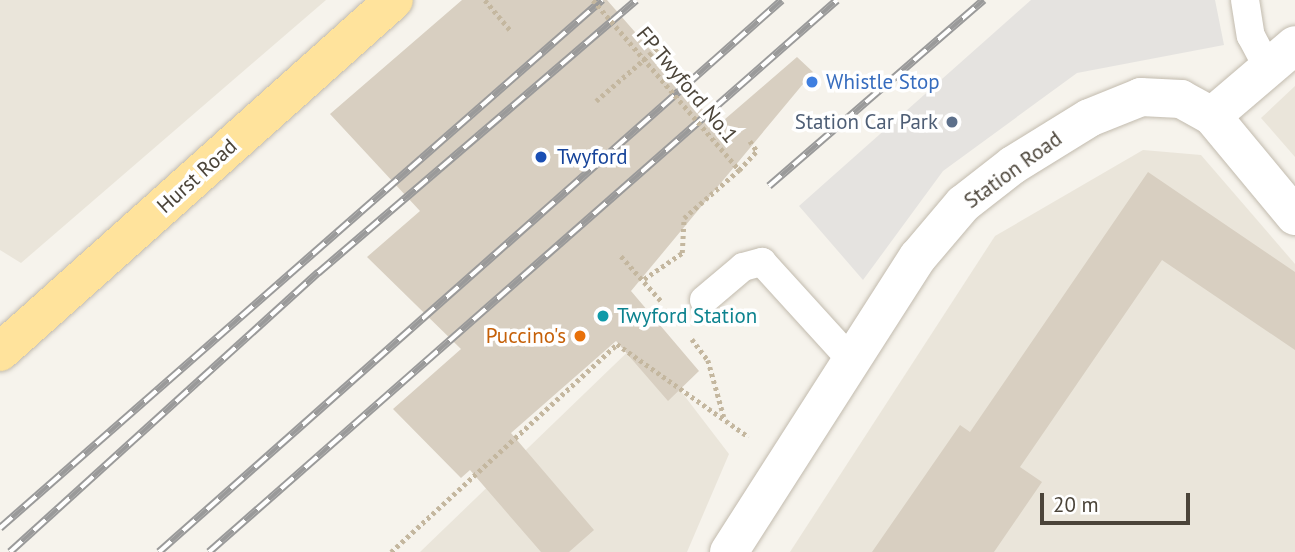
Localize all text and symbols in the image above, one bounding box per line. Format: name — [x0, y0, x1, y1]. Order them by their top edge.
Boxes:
street label: FP Twyford No.1 — [631, 21, 743, 149]
place label: Whistle Stop — [826, 69, 940, 95]
marker: Whistle Stop — [804, 74, 820, 90]
place label: Station Car Park — [795, 109, 938, 135]
marker: Station Car Park — [944, 114, 960, 130]
street label: Station Road — [959, 126, 1067, 214]
street label: Hurst Road — [152, 134, 242, 218]
place label: Twyford — [557, 144, 627, 170]
marker: Twyford — [531, 147, 551, 167]
place label: Twyford Station — [617, 303, 757, 329]
marker: Twyford Station — [595, 308, 611, 324]
place label: Puccino's — [486, 323, 566, 349]
marker: Puccino's — [572, 328, 588, 344]
scale bar — [1043, 478, 1194, 522]
text: 20 m — [1053, 491, 1099, 518]

